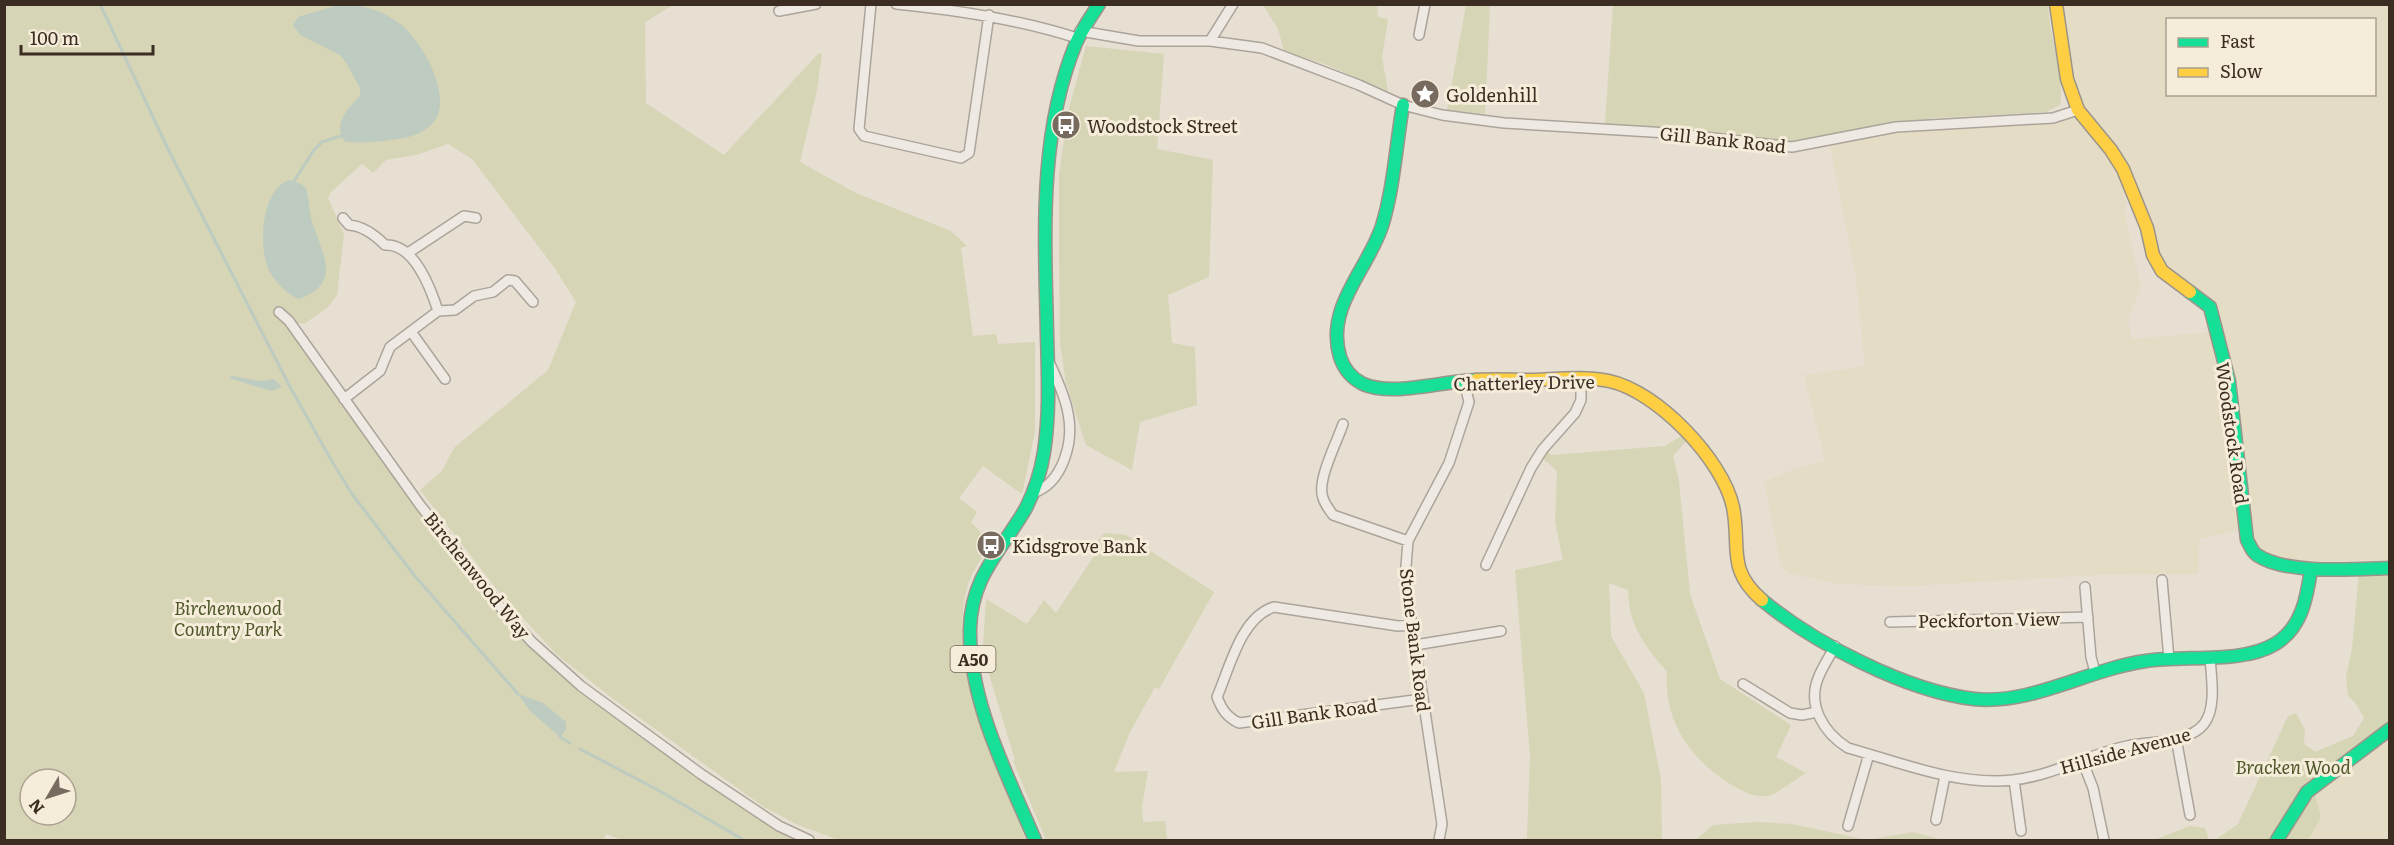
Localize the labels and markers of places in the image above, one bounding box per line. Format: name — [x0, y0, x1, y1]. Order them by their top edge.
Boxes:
place icon: Goldenhill — [1409, 78, 1441, 110]
place label: Goldenhill — [1446, 81, 1538, 108]
bus stop icon: Woodstock Street — [1050, 109, 1082, 141]
place label: Woodstock Street — [1087, 112, 1238, 139]
bus stop icon: Kidsgrove Bank — [975, 529, 1007, 561]
place label: Kidsgrove Bank — [1012, 532, 1148, 559]

